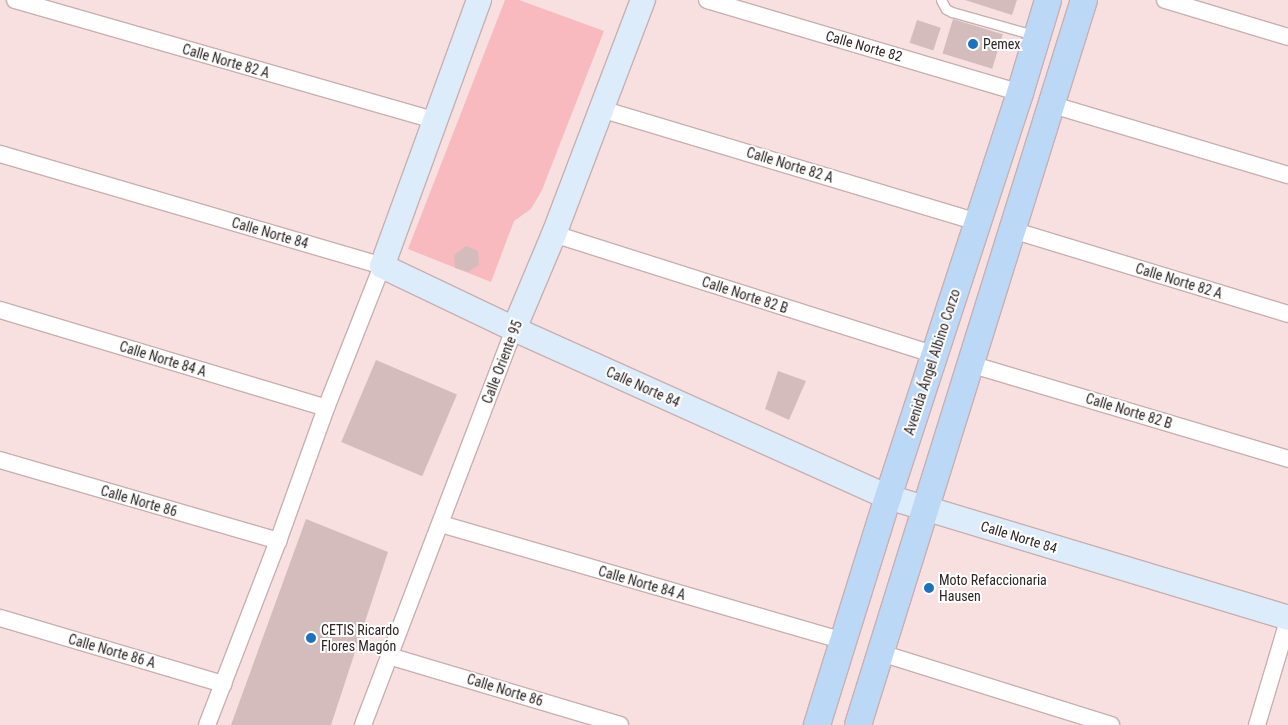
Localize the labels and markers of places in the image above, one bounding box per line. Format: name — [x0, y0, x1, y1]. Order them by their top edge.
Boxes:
place label: Pemex — [983, 36, 1020, 52]
marker: Pemex — [967, 38, 979, 50]
place label: Moto Refaccionaria Hausen — [939, 572, 1047, 604]
marker: Moto Refaccionaria Hausen — [923, 582, 935, 594]
place label: CETIS Ricardo Flores Magón — [321, 622, 399, 654]
marker: CETIS Ricardo Flores Magón — [305, 632, 317, 644]

